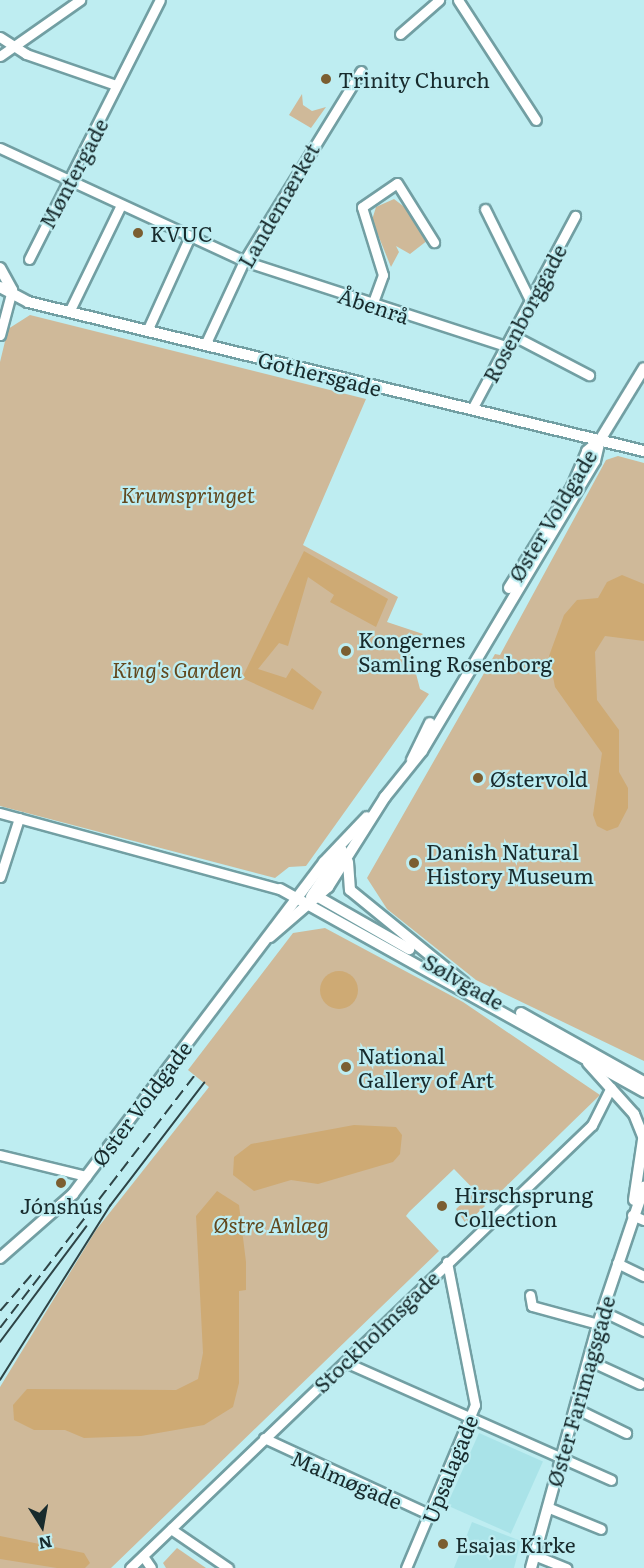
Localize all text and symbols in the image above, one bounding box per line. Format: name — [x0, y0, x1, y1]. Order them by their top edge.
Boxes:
place label: Trinity Church — [338, 66, 490, 92]
marker: Trinity Church — [319, 72, 333, 86]
street label: Møntergade — [33, 114, 113, 232]
street label: Landemærket — [232, 138, 324, 272]
place label: KVUC — [150, 220, 213, 246]
marker: KVUC — [131, 226, 145, 240]
street label: Rosenborggade — [477, 240, 571, 386]
street label: Åbenrå — [335, 282, 413, 328]
street label: Gothersgade — [256, 345, 384, 401]
street label: Øster Voldgade — [503, 444, 601, 586]
park label: Krumspringet — [121, 481, 255, 507]
place label: Kongernes Samling Rosenborg — [358, 626, 552, 676]
marker: Kongernes Samling Rosenborg — [339, 644, 353, 658]
park label: King's Garden — [112, 656, 242, 682]
place label: Østervold — [490, 765, 588, 791]
marker: Østervold — [471, 771, 485, 785]
place label: Danish Natural History Museum — [426, 838, 594, 888]
marker: Danish Natural History Museum — [407, 856, 421, 870]
street label: Sølvgade — [419, 948, 509, 1014]
street label: Øster Voldgade — [86, 1036, 196, 1170]
place label: National Gallery of Art — [358, 1042, 494, 1092]
marker: National Gallery of Art — [339, 1060, 353, 1074]
marker: Jónshús — [54, 1176, 68, 1190]
place label: Hirschsprung Collection — [454, 1181, 593, 1231]
place label: Jónshús — [20, 1192, 102, 1218]
marker: Hirschsprung Collection — [435, 1199, 449, 1213]
park label: Østre Anlæg — [213, 1211, 329, 1237]
street label: Stockholmsgade — [308, 1265, 444, 1397]
street label: Øster Farimagsgade — [541, 1293, 619, 1489]
street label: Upsalagade — [416, 1411, 482, 1527]
street label: Malmøgade — [288, 1444, 406, 1514]
north arrow — [12, 1496, 72, 1556]
text: N — [37, 1531, 54, 1557]
place label: Esajas Kirke — [455, 1531, 576, 1557]
marker: Esajas Kirke — [436, 1537, 450, 1551]

